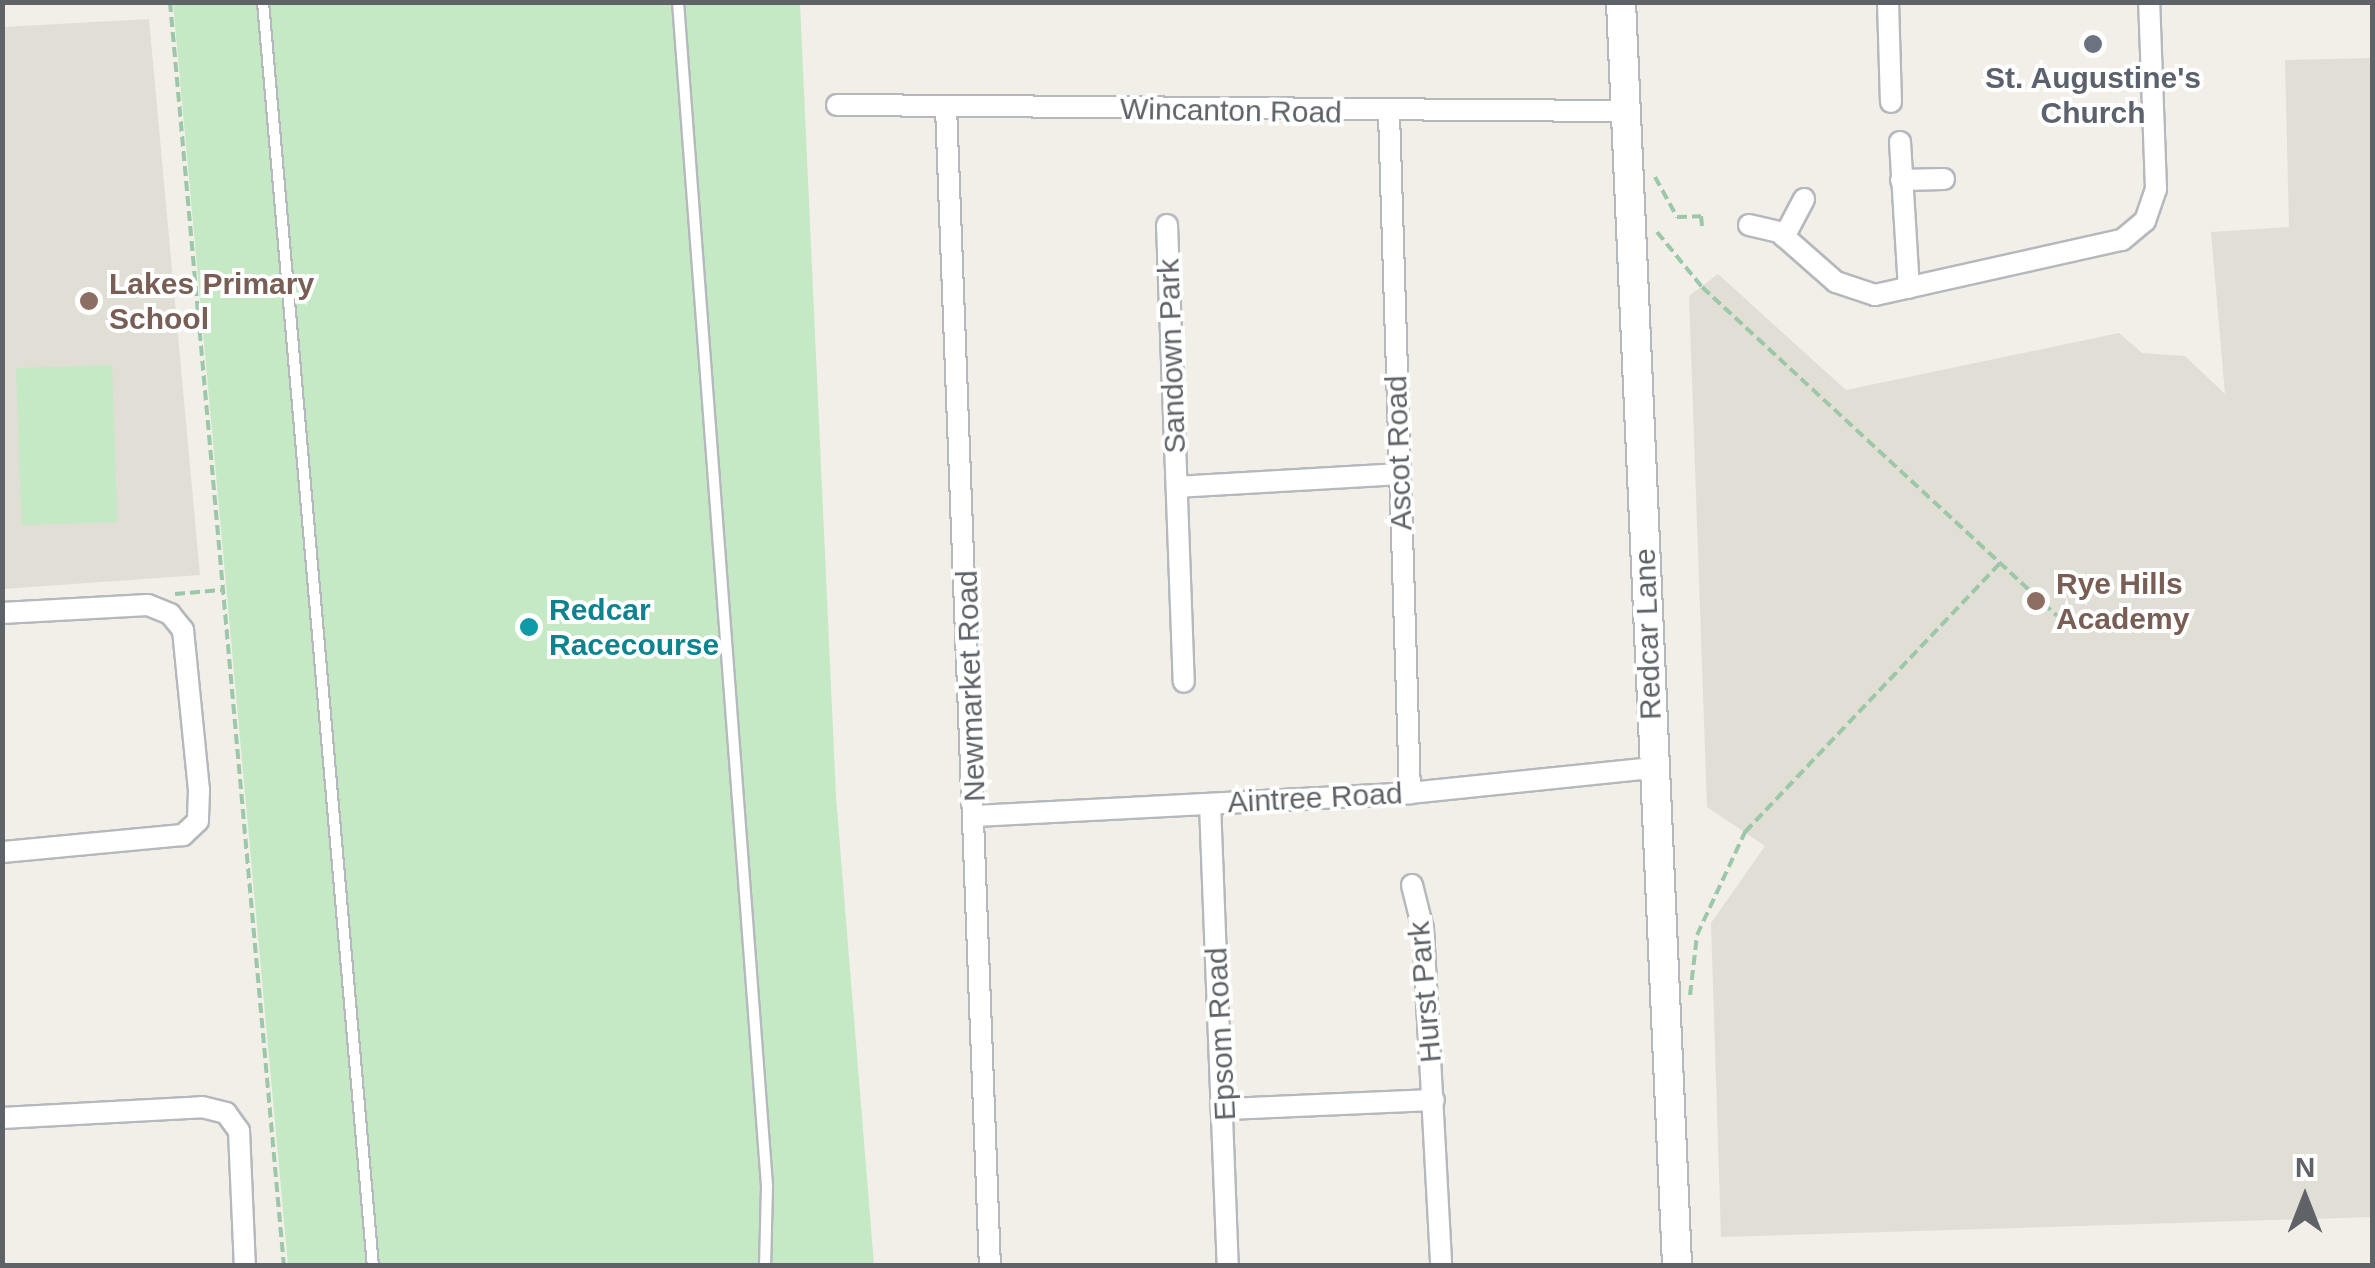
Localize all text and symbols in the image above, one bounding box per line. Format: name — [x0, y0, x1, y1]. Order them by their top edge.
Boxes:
marker: St. Augustine's Church — [2082, 33, 2104, 55]
place label: St. Augustine's Church — [1984, 60, 2202, 130]
street label: Wincanton Road — [1120, 91, 1342, 131]
street label: Sandown Park — [1151, 258, 1193, 454]
place label: Lakes Primary School — [109, 266, 314, 336]
marker: Lakes Primary School — [78, 290, 100, 312]
street label: Ascot Road — [1378, 375, 1420, 531]
street label: Redcar Lane — [1627, 548, 1669, 720]
place label: Rye Hills Academy — [2056, 566, 2189, 636]
street label: Newmarket Road — [949, 570, 993, 802]
marker: Rye Hills Academy — [2025, 590, 2047, 612]
place label: Redcar Racecourse — [549, 592, 719, 662]
marker: Redcar Racecourse — [518, 616, 540, 638]
street label: Aintree Road — [1227, 775, 1403, 821]
street label: Hurst Park — [1401, 920, 1449, 1064]
street label: Epsom Road — [1198, 946, 1244, 1122]
north arrow — [2255, 1148, 2355, 1248]
text: N — [2295, 1152, 2315, 1183]

